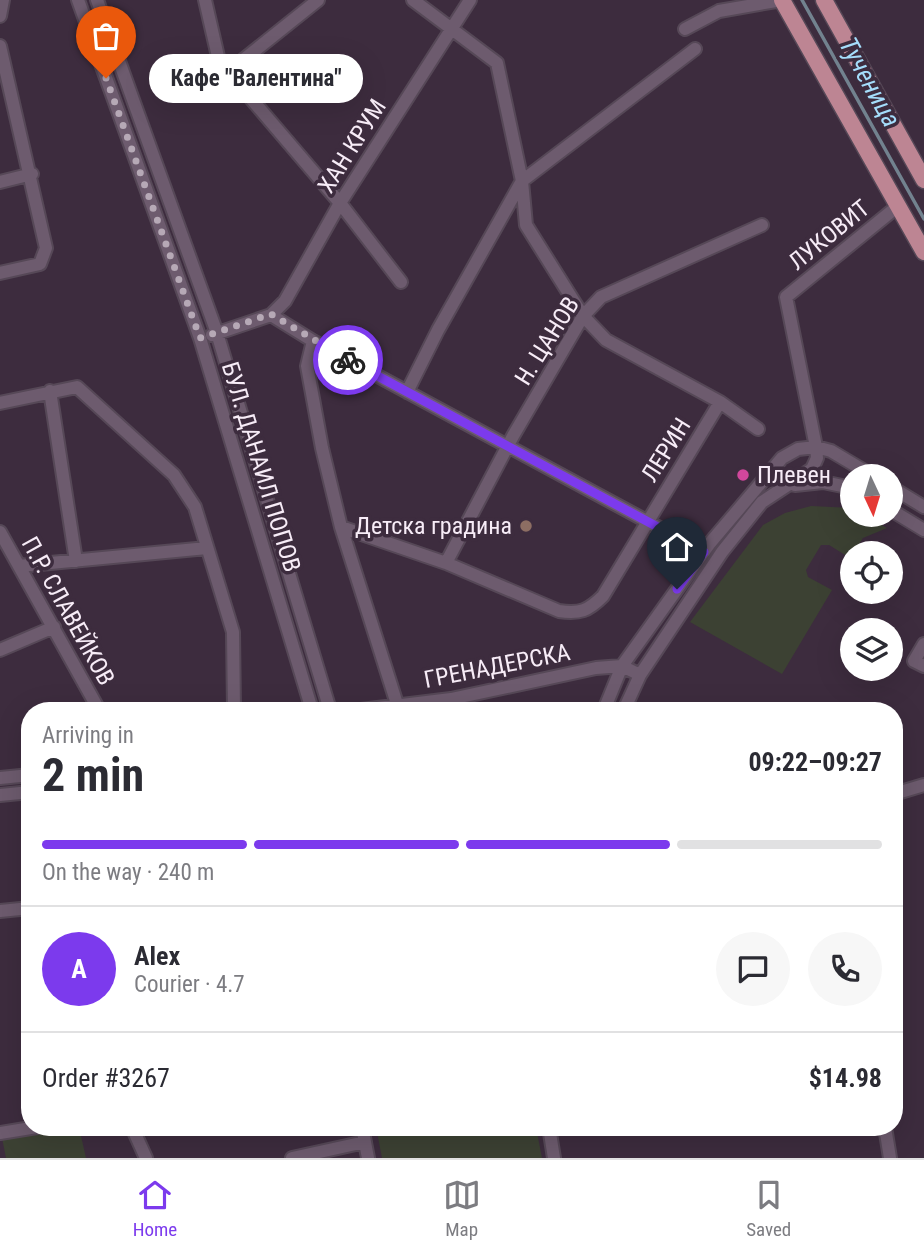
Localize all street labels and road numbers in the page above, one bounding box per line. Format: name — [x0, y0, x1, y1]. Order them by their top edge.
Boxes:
street label: ХАН КРУМ — [312, 94, 392, 198]
street label: ЛУКОВИТ — [783, 194, 875, 276]
street label: Н. ЦАНОВ — [509, 292, 585, 390]
street label: БУЛ. ДАНАИЛ ПОПОВ — [216, 359, 306, 575]
street label: ЛЕРИН — [636, 413, 696, 487]
street label: П.Р. СЛАВЕЙКОВ — [16, 532, 120, 690]
street label: ГРЕНАДЕРСКА — [422, 638, 573, 694]

